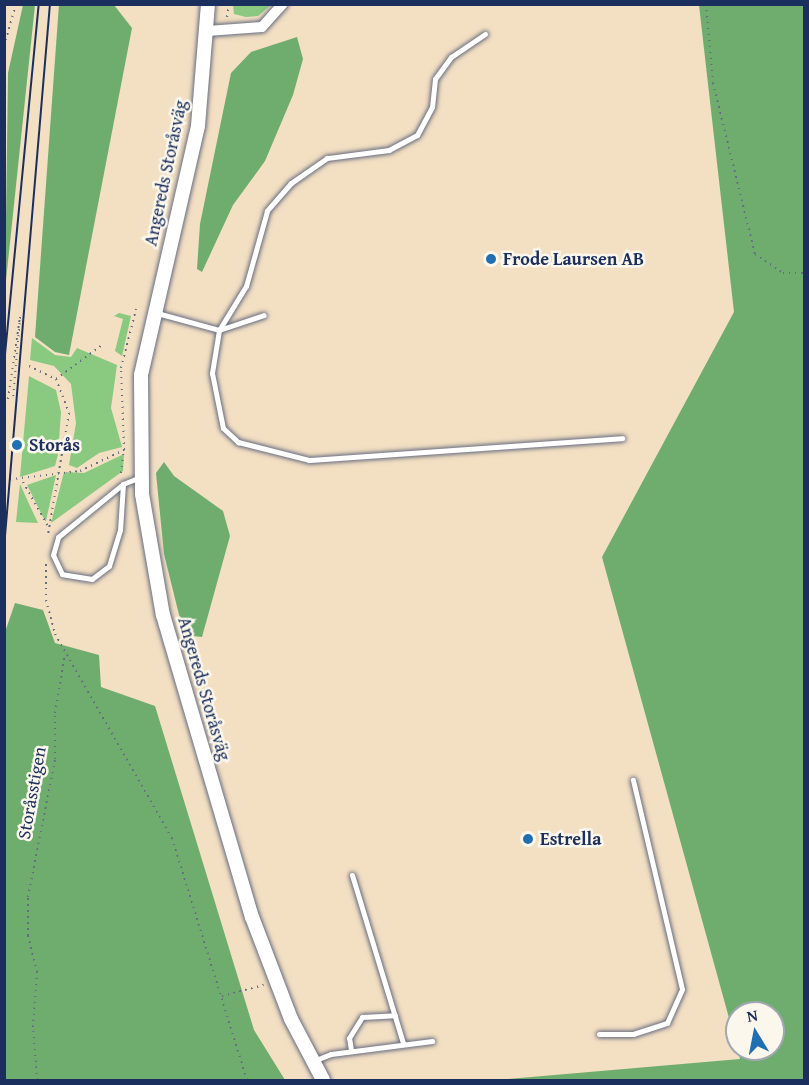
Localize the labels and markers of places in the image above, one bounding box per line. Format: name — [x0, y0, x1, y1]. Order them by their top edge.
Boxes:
place label: Frode Laursen AB — [503, 248, 644, 270]
marker: Frode Laursen AB — [484, 252, 498, 266]
place label: Storås — [29, 434, 80, 456]
marker: Storås — [10, 438, 24, 452]
place label: Estrella — [540, 828, 601, 850]
marker: Estrella — [521, 832, 535, 846]

